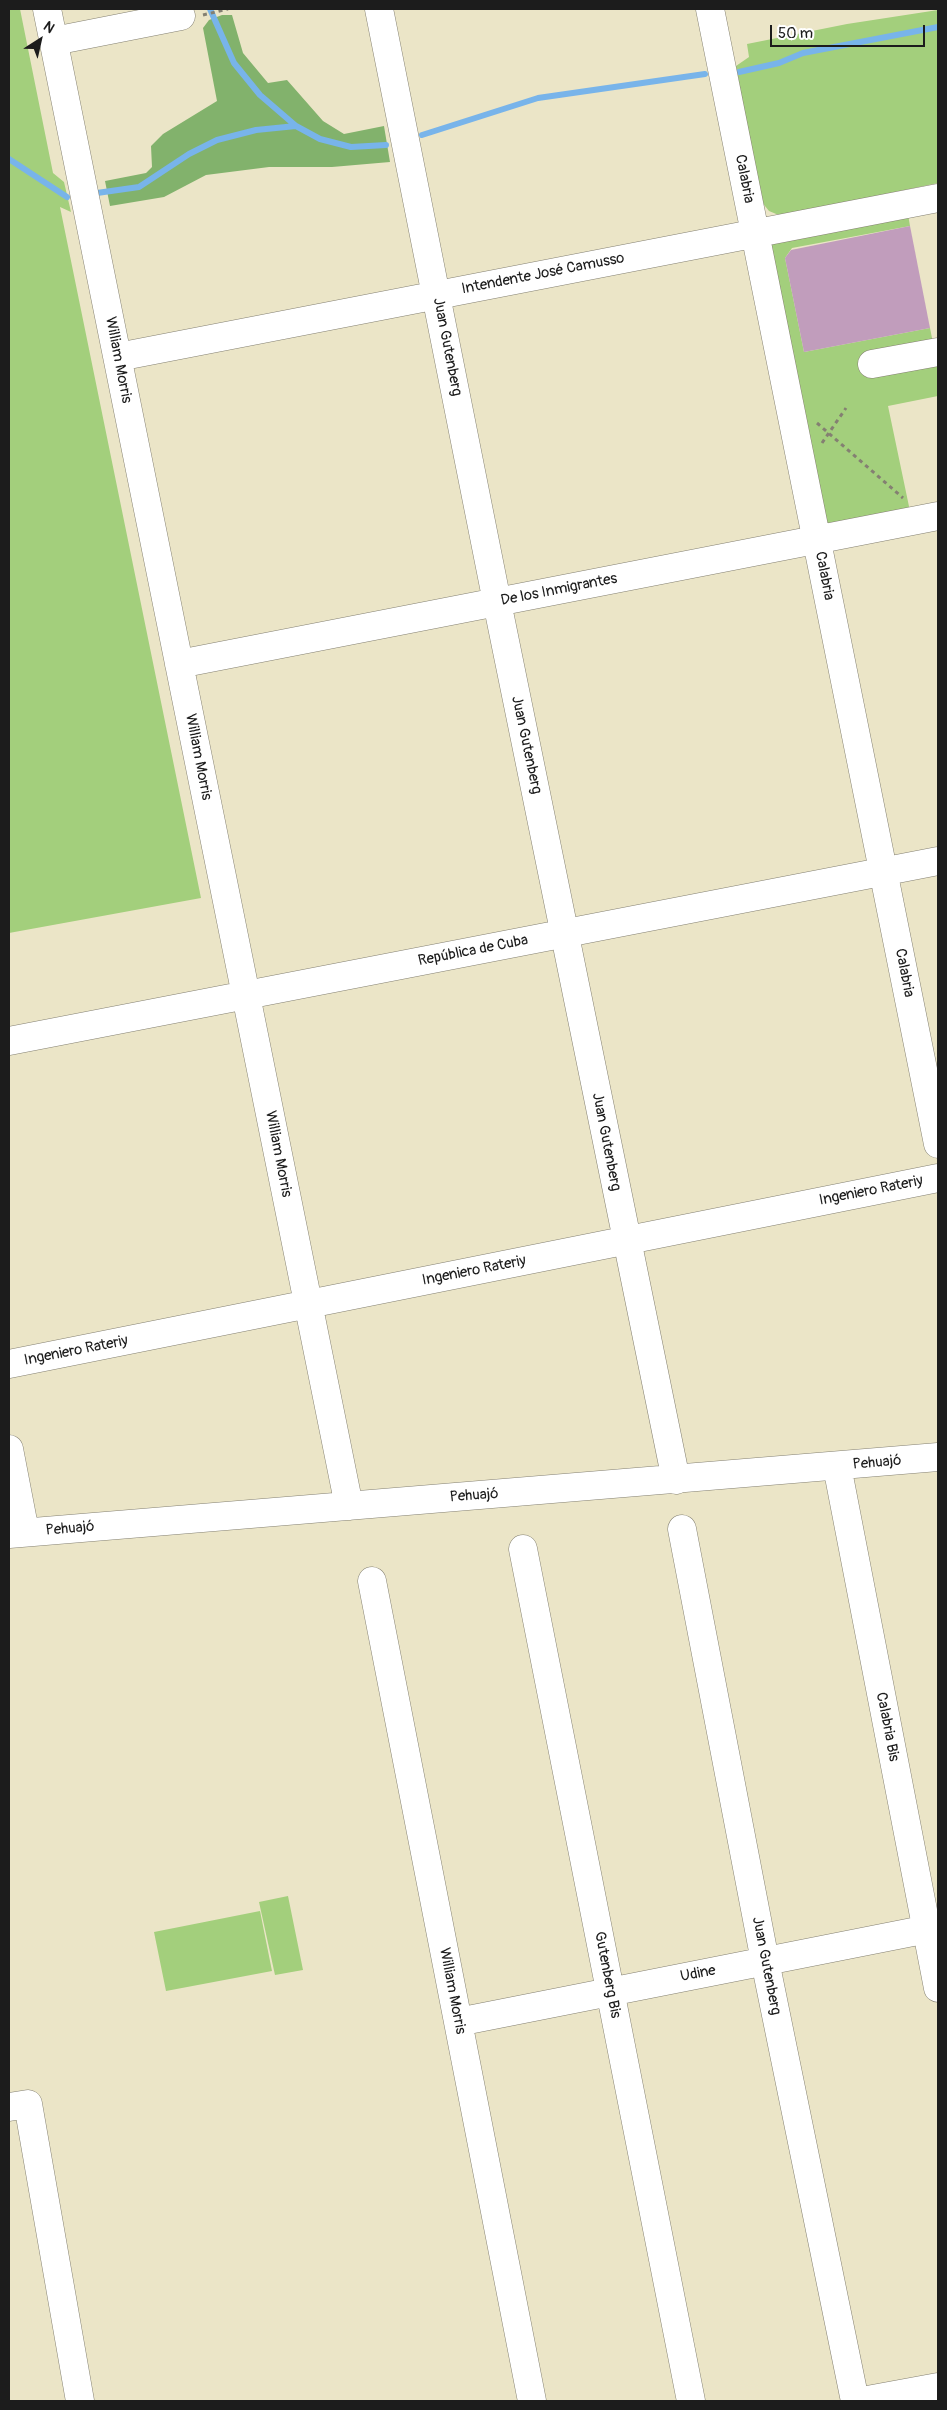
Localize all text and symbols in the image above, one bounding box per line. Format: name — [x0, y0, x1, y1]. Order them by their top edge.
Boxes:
north arrow — [15, 15, 65, 65]
scale bar — [772, 15, 927, 47]
text: N — [40, 18, 58, 37]
text: 50 m — [778, 24, 813, 43]
street label: Calabria — [730, 153, 758, 205]
street label: Intendente José Camusso — [460, 249, 626, 299]
street label: Juan Gutenberg — [429, 296, 465, 398]
street label: William Morris — [101, 315, 135, 405]
street label: Calabria — [810, 550, 838, 602]
street label: De los Inmigrantes — [499, 570, 619, 610]
street label: Juan Gutenberg — [507, 694, 545, 796]
street label: William Morris — [181, 712, 215, 802]
street label: República de Cuba — [416, 932, 530, 970]
street label: Calabria — [890, 947, 918, 999]
street label: Juan Gutenberg — [588, 1091, 624, 1193]
street label: William Morris — [261, 1109, 295, 1199]
street label: Ingeniero Rateriy — [818, 1172, 924, 1210]
street label: Ingeniero Rateriy — [421, 1252, 527, 1290]
street label: Ingeniero Rateriy — [23, 1332, 129, 1370]
street label: Pehuajó — [852, 1452, 902, 1474]
street label: Pehuajó — [449, 1485, 499, 1507]
street label: Pehuajó — [45, 1518, 95, 1540]
street label: Calabria Bis — [871, 1691, 903, 1763]
street label: Juan Gutenberg — [748, 1915, 784, 2017]
street label: Gutenberg Bis — [590, 1930, 624, 2020]
street label: William Morris — [435, 1946, 469, 2036]
street label: Udine — [679, 1962, 717, 1986]

